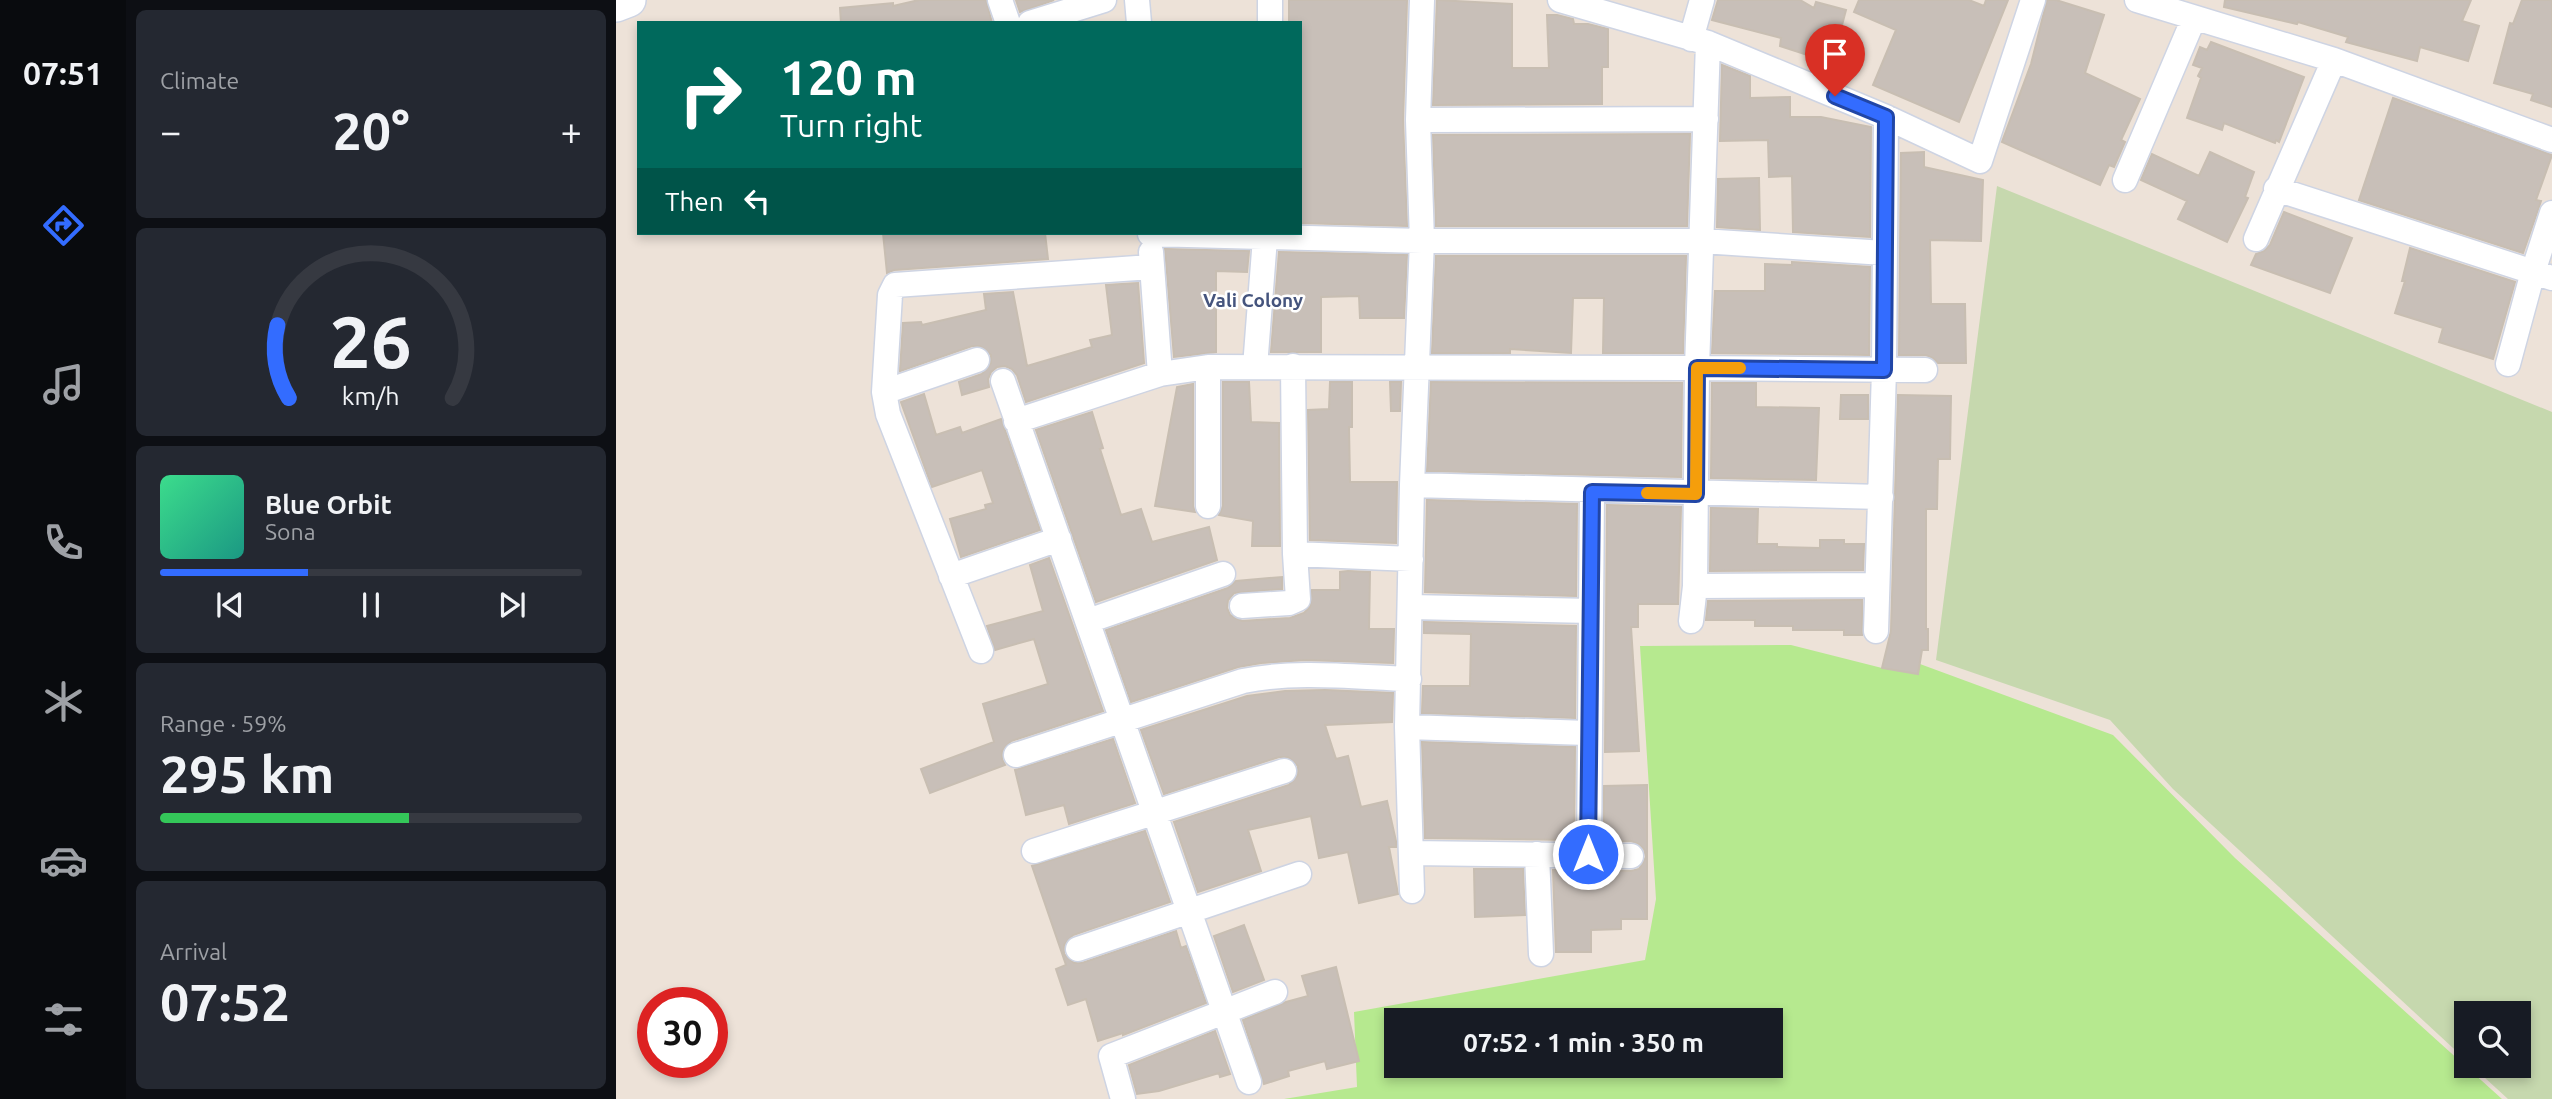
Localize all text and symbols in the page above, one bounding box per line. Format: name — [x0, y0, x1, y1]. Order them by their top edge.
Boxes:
pin — [1805, 24, 1865, 96]
icon: arrive — [1816, 35, 1854, 73]
icon: right — [665, 49, 756, 140]
text: 120 m — [780, 49, 917, 104]
text: 07:51 — [23, 55, 103, 91]
text: Climate — [160, 68, 239, 93]
text: 20° — [332, 102, 410, 160]
text: Turn right — [780, 107, 922, 143]
text: − — [160, 110, 181, 152]
text: + — [561, 110, 582, 152]
icon: left — [738, 182, 776, 220]
text: Then — [665, 187, 724, 216]
icon: directions — [39, 201, 88, 250]
district label: Vali Colony — [1203, 289, 1303, 311]
text: 26 — [330, 300, 412, 382]
icon: music — [39, 360, 88, 409]
text: km/h — [342, 381, 400, 409]
text: Blue Orbit — [265, 490, 392, 519]
icon: phone — [39, 518, 88, 567]
text: Sona — [265, 519, 315, 544]
icon: previous — [211, 586, 249, 624]
icon: pause — [352, 586, 390, 624]
icon: next — [493, 586, 531, 624]
icon: climate — [39, 677, 88, 726]
text: Range · 59% — [160, 711, 287, 736]
text: 295 km — [160, 745, 334, 803]
position arrow — [1551, 817, 1625, 891]
icon: car — [39, 836, 88, 885]
text: Arrival — [160, 939, 227, 964]
text: 07:52 — [160, 973, 290, 1031]
speed limit sign: 30 — [637, 987, 728, 1078]
icon: filters — [39, 995, 88, 1044]
map controls — [2454, 1001, 2531, 1078]
button: search — [2454, 1001, 2531, 1078]
text: 07:52 · 1 min · 350 m — [1463, 1028, 1704, 1057]

